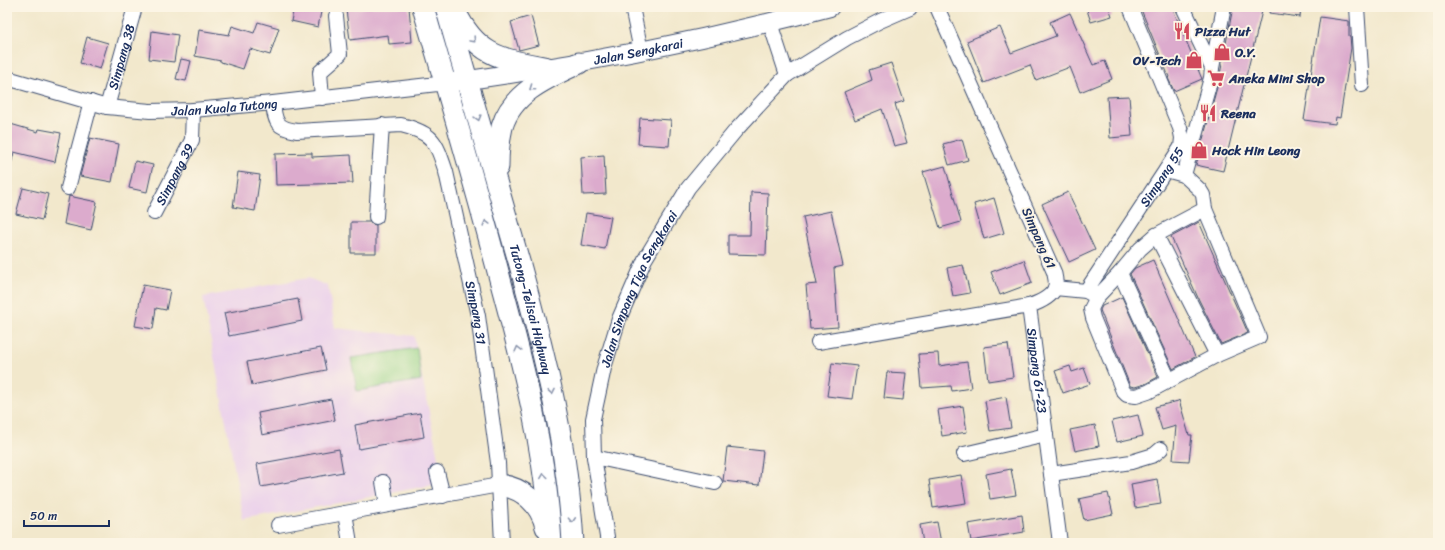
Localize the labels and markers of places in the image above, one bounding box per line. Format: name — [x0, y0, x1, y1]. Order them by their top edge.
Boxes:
place label: Pizza Hut — [1195, 20, 1251, 43]
restaurant icon: Pizza Hut — [1172, 21, 1192, 41]
place label: O.Y. — [1234, 41, 1256, 64]
shop icon: O.Y. — [1212, 42, 1232, 62]
place label: OV-Tech — [1132, 49, 1181, 72]
shop icon: OV-Tech — [1184, 50, 1204, 70]
place label: Aneka Mini Shop — [1228, 67, 1325, 90]
supermarket icon: Aneka Mini Shop — [1206, 68, 1226, 88]
place label: Reena — [1220, 102, 1256, 125]
restaurant icon: Reena — [1198, 103, 1218, 123]
place label: Hock Hin Leong — [1211, 139, 1301, 162]
shop icon: Hock Hin Leong — [1189, 140, 1209, 160]

